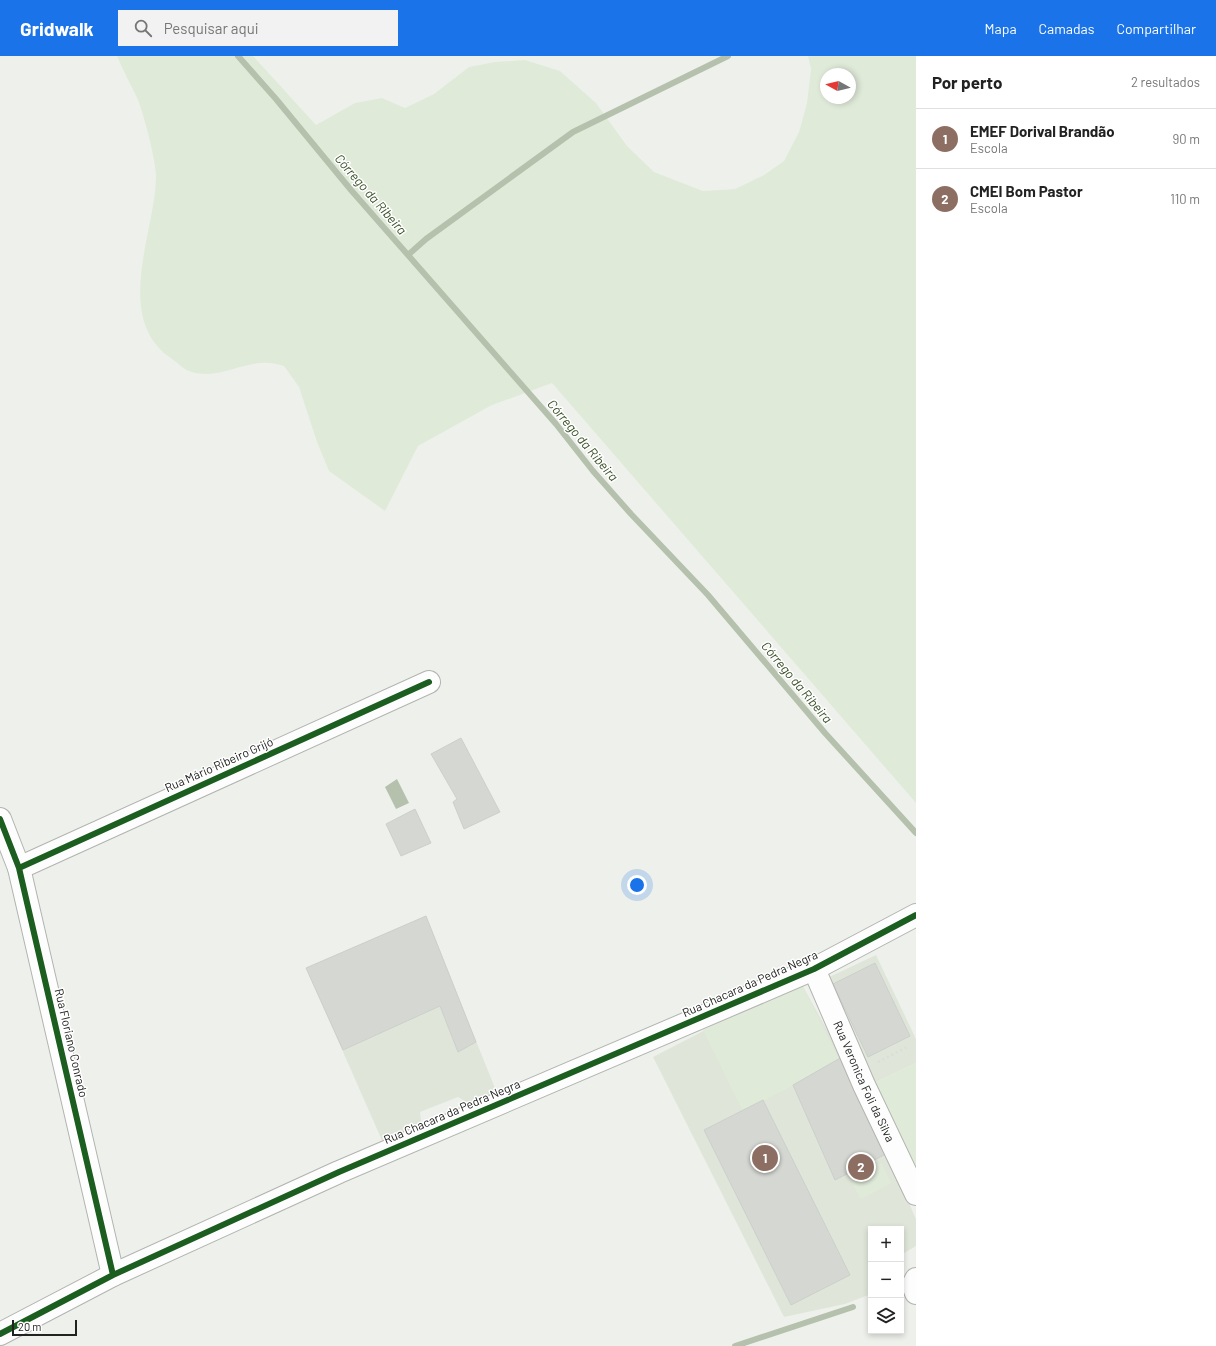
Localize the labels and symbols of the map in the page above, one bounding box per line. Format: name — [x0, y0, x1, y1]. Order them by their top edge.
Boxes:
north arrow — [820, 68, 856, 104]
water label: Córrego da Ribeira — [332, 150, 410, 238]
water label: Córrego da Ribeira — [544, 396, 622, 484]
water label: Córrego da Ribeira — [758, 638, 836, 726]
street label: Rua Mário Ribeiro Grijó — [162, 734, 275, 794]
your location — [627, 875, 647, 895]
street label: Rua Chacara da Pedra Negra — [680, 947, 819, 1019]
street label: Rua Floriano Conrado — [53, 987, 91, 1099]
street label: Rua Veronica Foli da Silva — [831, 1019, 898, 1144]
street label: Rua Chacara da Pedra Negra — [381, 1076, 522, 1146]
pin: 1 — [752, 1143, 778, 1173]
pin: 2 — [848, 1152, 874, 1182]
scale bar — [12, 1318, 77, 1337]

